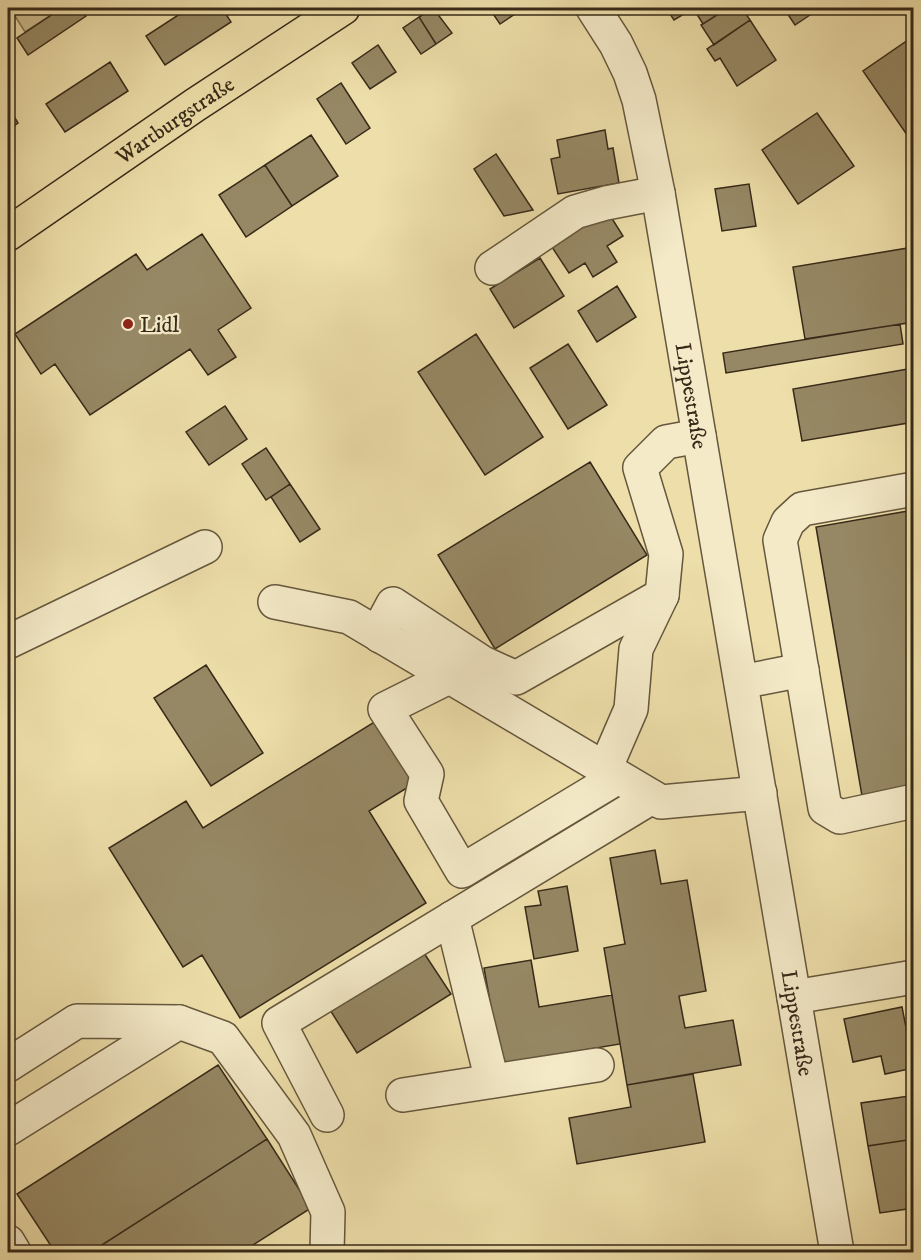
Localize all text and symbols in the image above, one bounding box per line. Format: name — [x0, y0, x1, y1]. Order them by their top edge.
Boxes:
street label: Wartburgstraße — [110, 71, 240, 171]
place label: Lidl — [140, 312, 180, 339]
marker: Lidl — [121, 317, 135, 331]
street label: Lippestraße — [669, 341, 713, 451]
street label: Lippestraße — [775, 968, 819, 1078]

